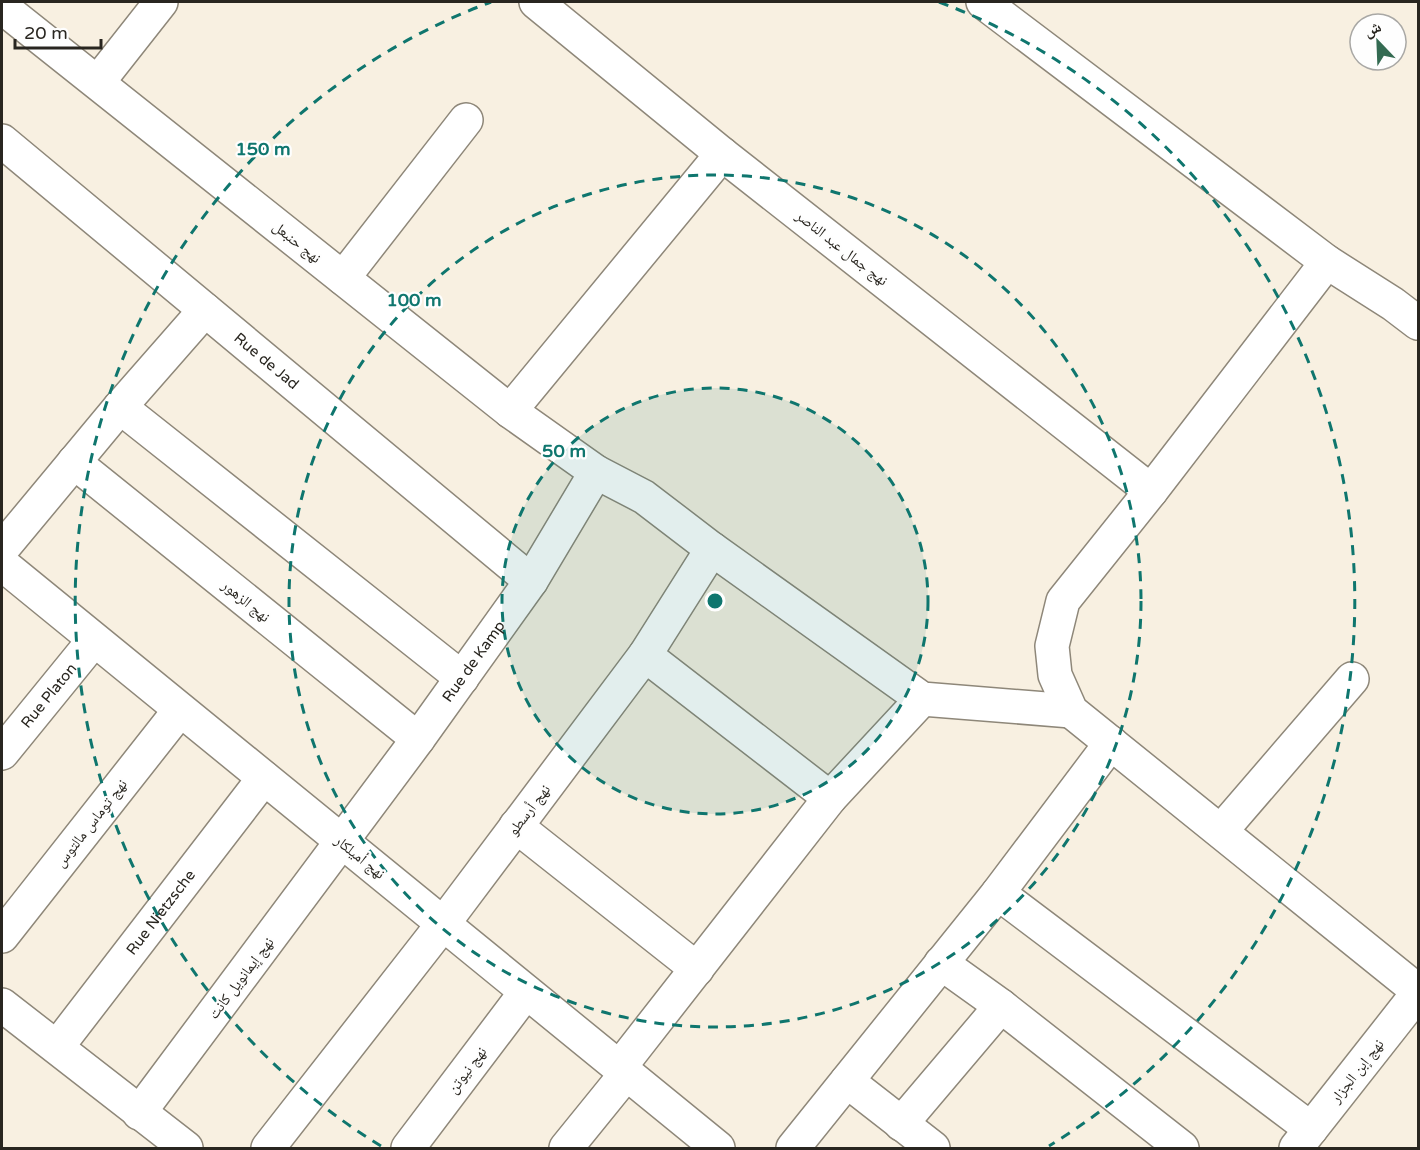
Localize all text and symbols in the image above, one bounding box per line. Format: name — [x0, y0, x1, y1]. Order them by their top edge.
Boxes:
scale bar — [15, 12, 100, 50]
north arrow — [1348, 12, 1408, 72]
text: ش — [1361, 17, 1384, 42]
text: 20 m — [24, 22, 68, 44]
text: 150 m — [235, 138, 291, 160]
street label: نهج جمال عبد الناصر — [791, 206, 892, 290]
street label: نهج حنبعل — [269, 217, 325, 268]
text: 100 m — [386, 289, 442, 311]
street label: Rue de Jad — [230, 329, 303, 393]
text: 50 m — [542, 440, 586, 462]
street label: نهج الزهور — [217, 575, 274, 627]
centre of rings — [705, 591, 725, 611]
street label: Rue de Kamp — [438, 617, 509, 706]
street label: Rue Platon — [17, 660, 80, 732]
street label: نهج توماس مالتوس — [51, 775, 132, 871]
street label: نهج أرسطو — [504, 781, 555, 840]
street label: نهج أميلكار — [330, 831, 389, 884]
street label: Rue Nietzsche — [122, 866, 199, 958]
street label: نهج إيمانويل كانت — [204, 933, 278, 1023]
street label: نهج إبن الجزار — [1326, 1035, 1388, 1108]
street label: نهج نيوتن — [444, 1043, 491, 1098]

